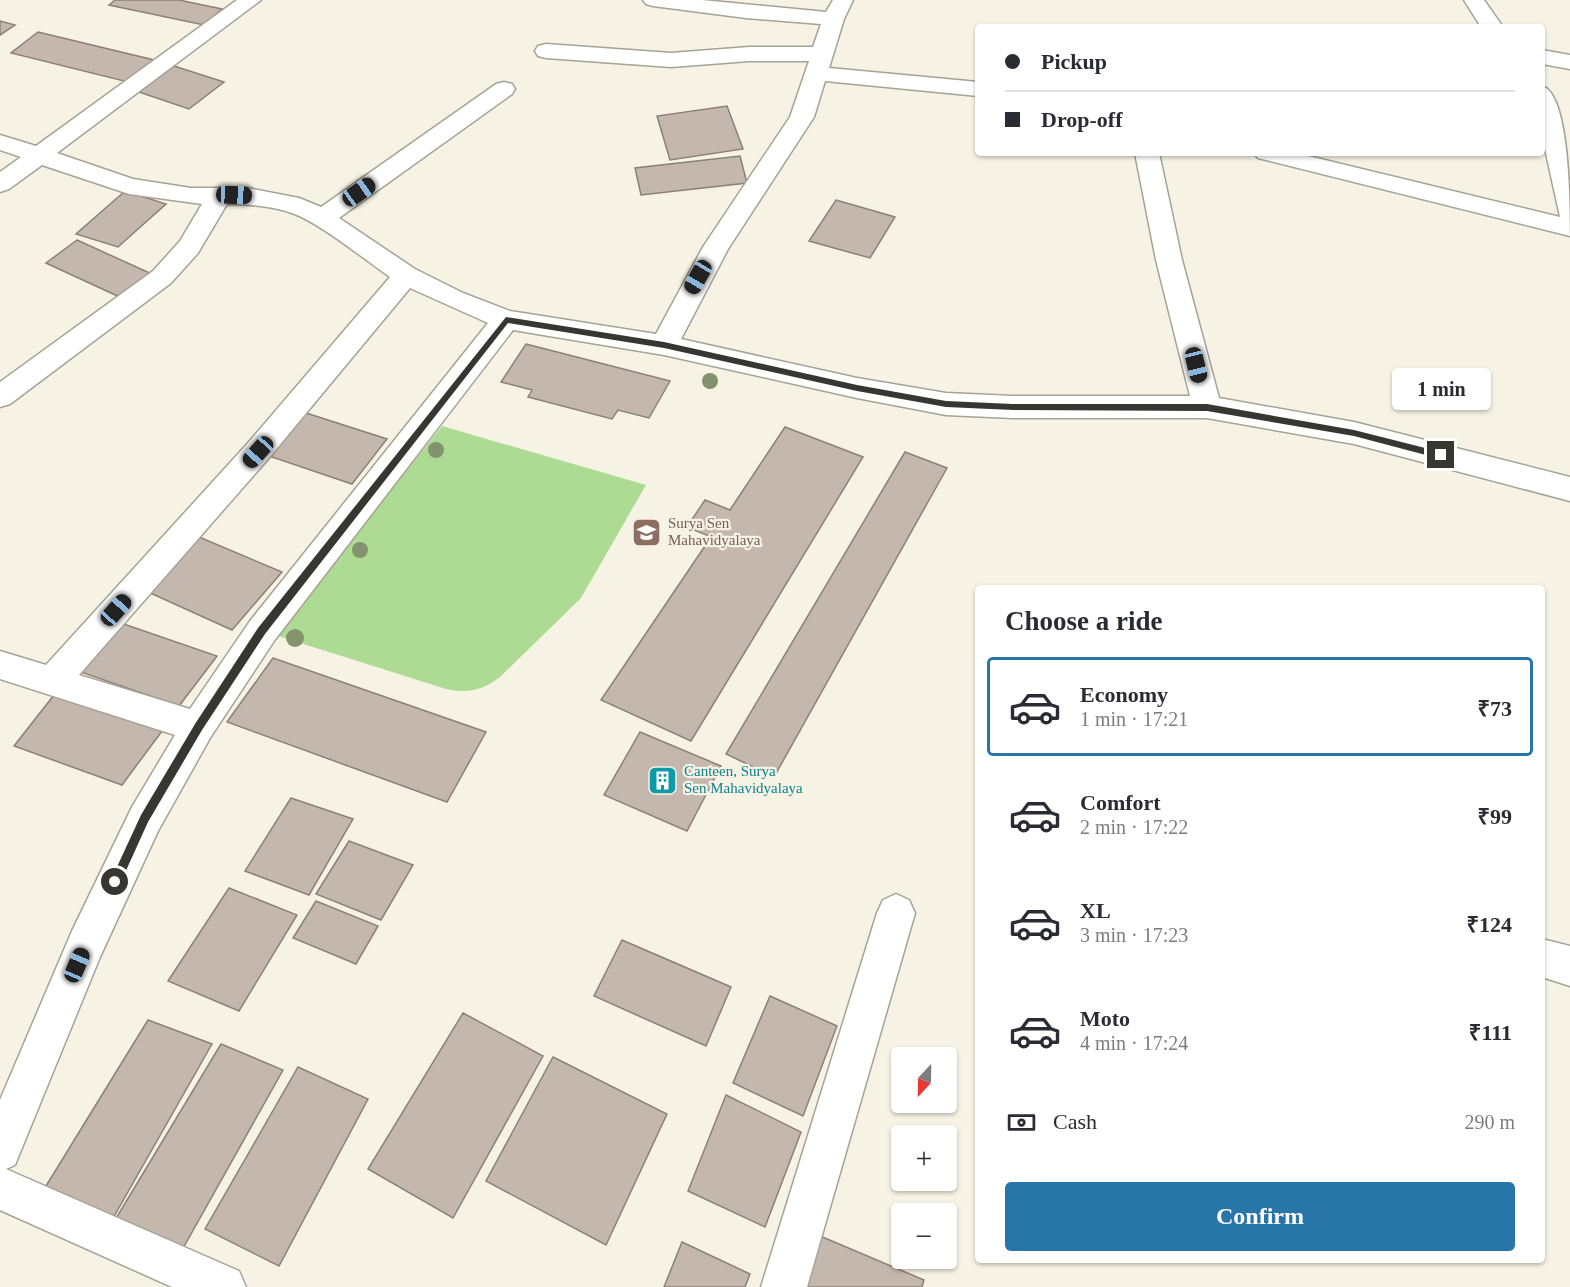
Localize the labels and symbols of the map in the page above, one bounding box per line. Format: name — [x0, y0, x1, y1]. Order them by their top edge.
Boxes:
car — [339, 174, 379, 210]
car — [216, 185, 252, 205]
car — [681, 257, 715, 297]
car — [1183, 345, 1209, 385]
callout: 1 min — [1392, 368, 1490, 410]
car — [239, 433, 277, 471]
route end — [1427, 441, 1454, 468]
place label: Surya Sen Mahavidyalaya — [668, 515, 761, 548]
school or university icon: Surya Sen Mahavidyalaya — [631, 516, 663, 548]
car — [97, 591, 135, 629]
place label: Canteen, Surya Sen Mahavidyalaya — [684, 763, 803, 796]
building icon: Canteen, Surya Sen Mahavidyalaya — [647, 764, 679, 796]
route start — [101, 868, 128, 895]
car — [62, 945, 92, 985]
north arrow — [891, 1047, 957, 1113]

